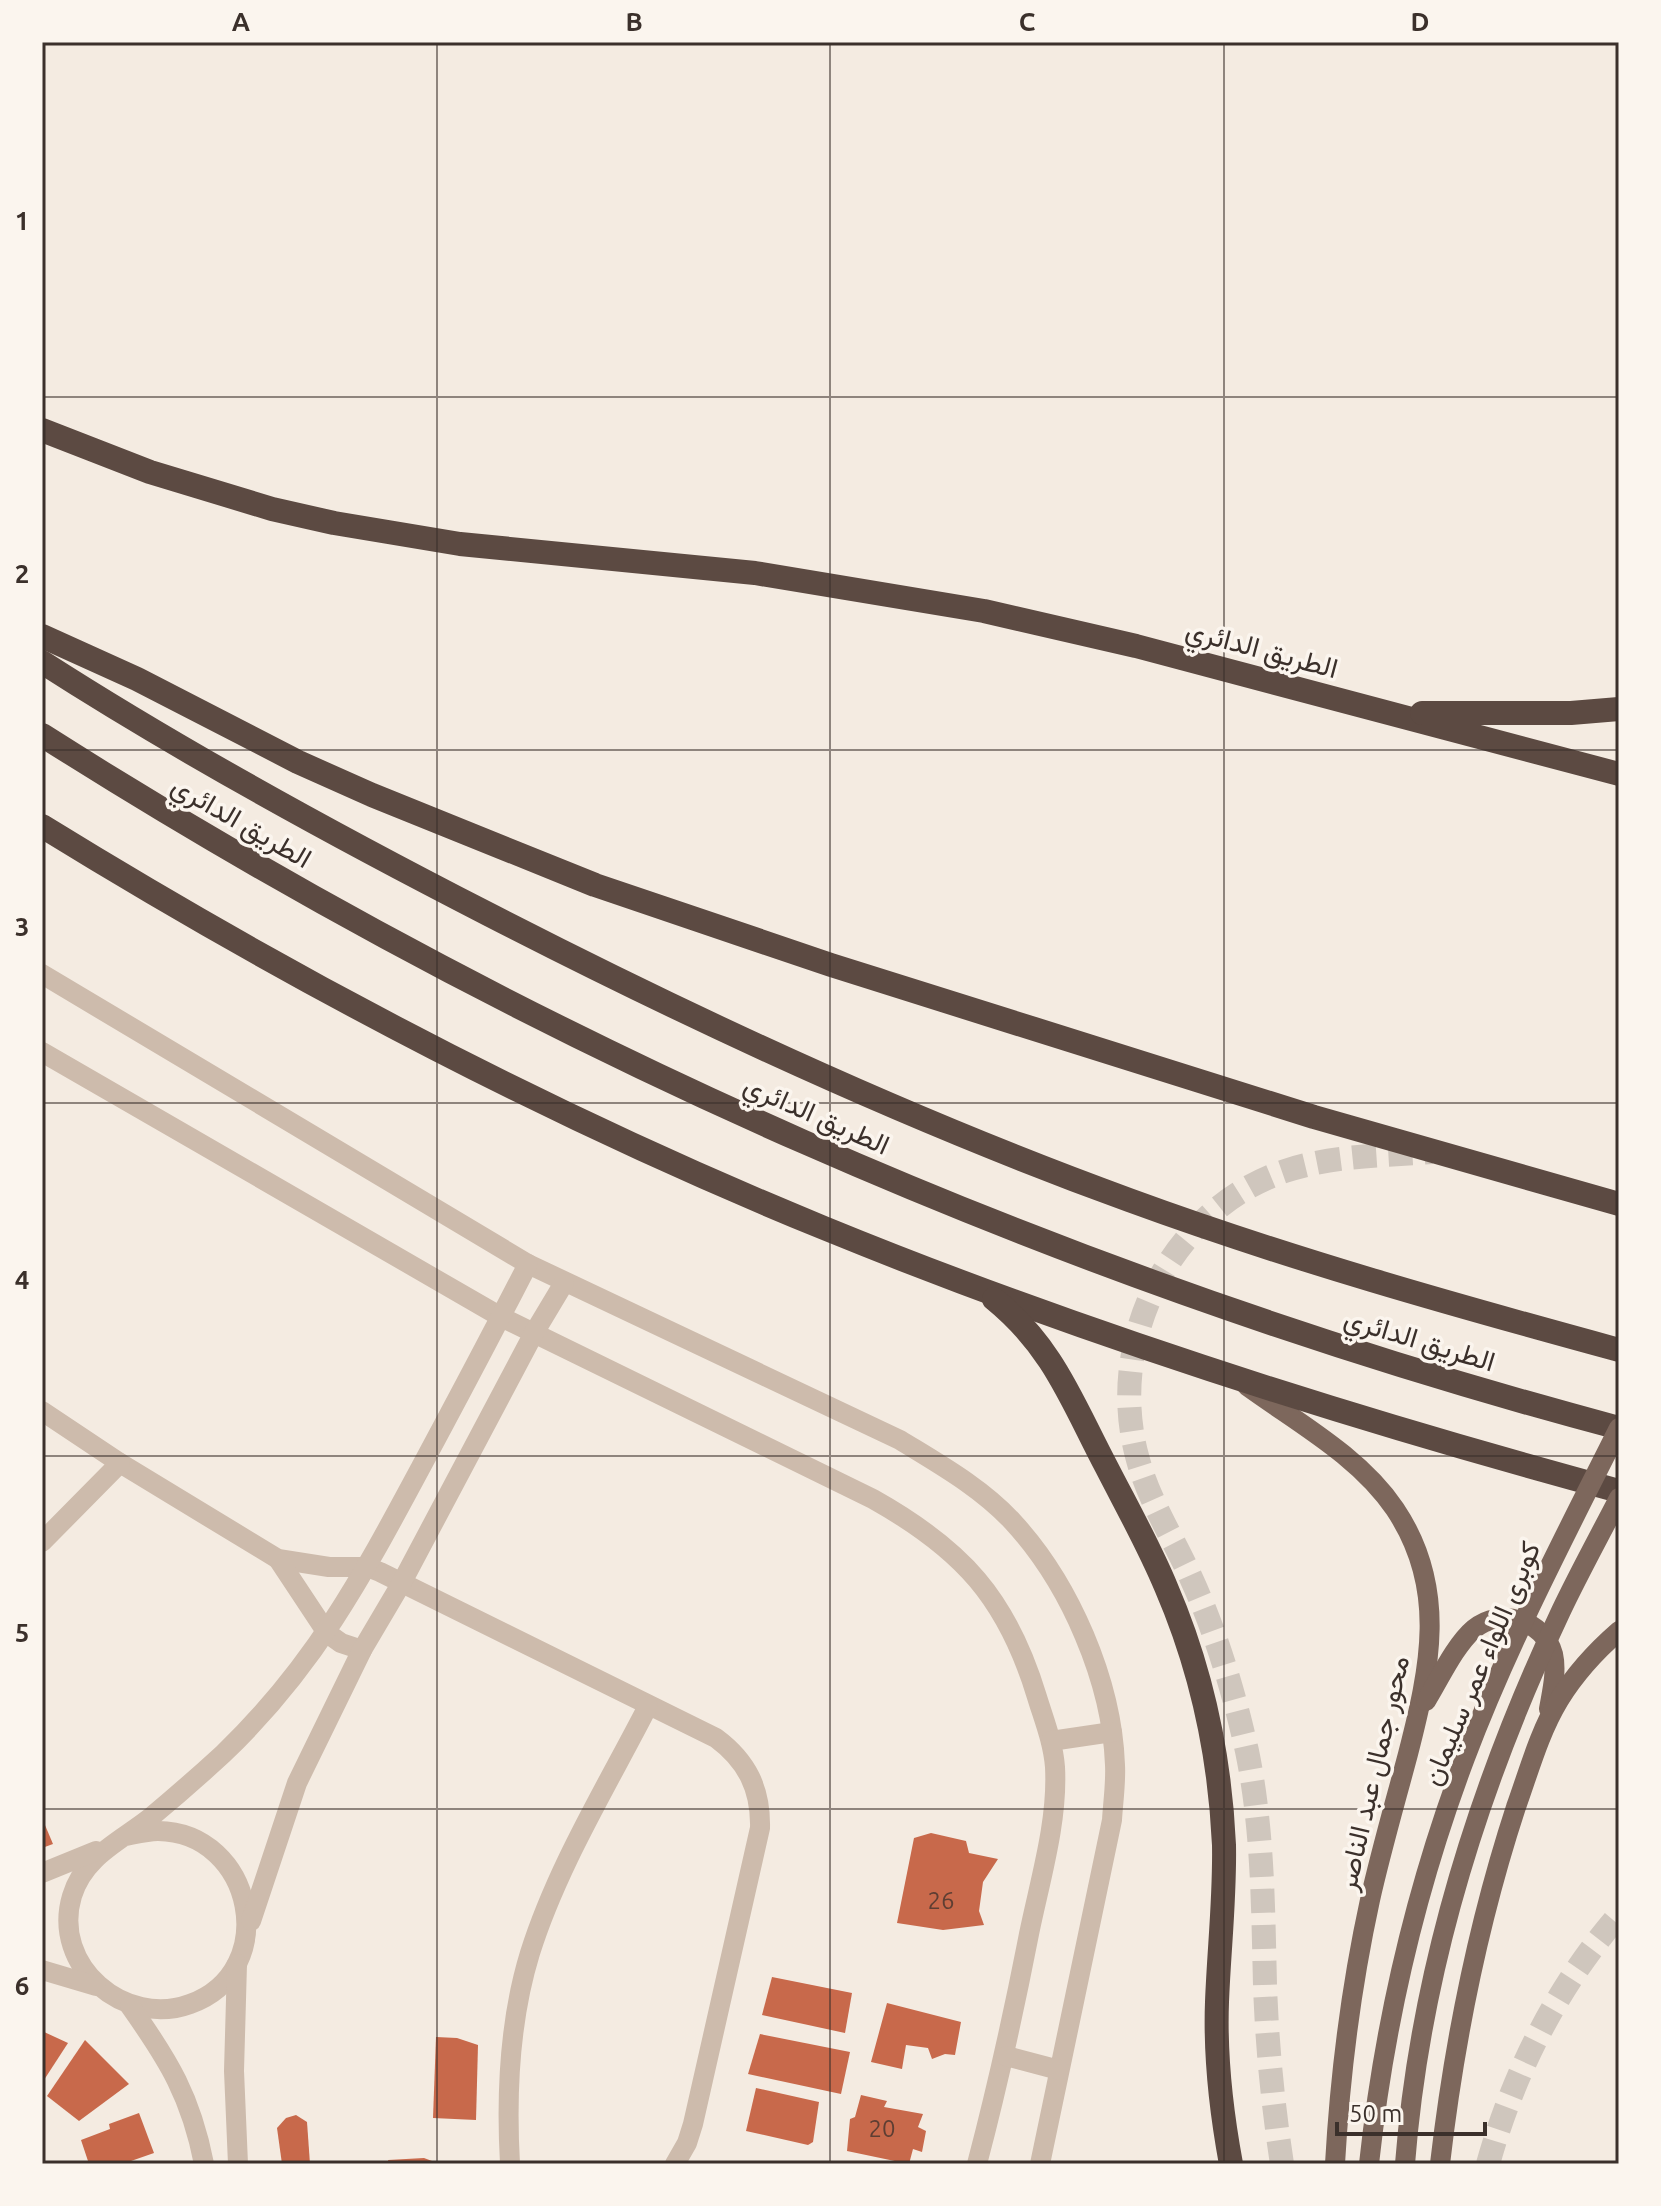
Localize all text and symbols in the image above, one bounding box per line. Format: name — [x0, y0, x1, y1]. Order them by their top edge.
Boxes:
text: A — [232, 7, 251, 36]
text: B — [625, 7, 643, 36]
text: C — [1019, 7, 1036, 36]
text: D — [1411, 7, 1429, 36]
text: 1 — [15, 206, 29, 235]
text: 2 — [15, 559, 29, 588]
street label: الطريق الدائري — [1181, 613, 1341, 691]
street label: الطريق الدائري — [163, 769, 317, 880]
text: 3 — [15, 912, 29, 941]
street label: الطريق الدائري — [736, 1068, 895, 1167]
text: 4 — [15, 1265, 29, 1294]
street label: الطريق الدائري — [1338, 1301, 1499, 1384]
street label: كوبرى اللواء عمر سليمان — [1415, 1537, 1548, 1791]
text: 5 — [15, 1618, 29, 1647]
street label: محور جمال عبد الناصر — [1330, 1653, 1417, 1895]
house number: 26 — [927, 1887, 955, 1914]
text: 6 — [15, 1971, 29, 2000]
scale bar — [1337, 2086, 1485, 2136]
text: 50 m — [1349, 2100, 1402, 2127]
house number: 20 — [868, 2115, 896, 2142]

